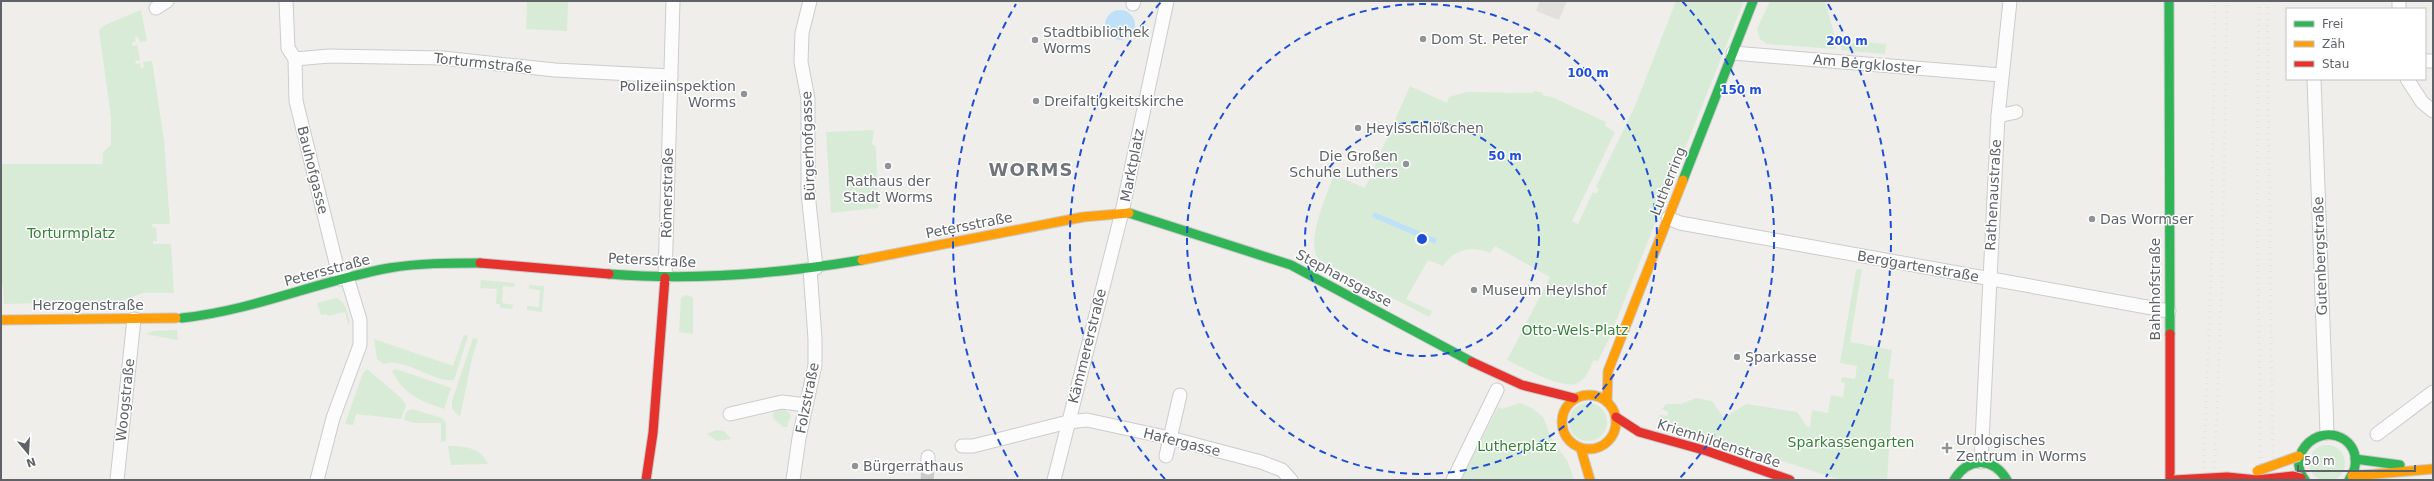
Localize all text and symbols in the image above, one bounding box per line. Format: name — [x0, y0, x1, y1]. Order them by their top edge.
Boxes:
legend — [2286, 8, 2426, 80]
text: Frei — [2322, 17, 2343, 31]
place label: Stadtbibliothek Worms — [1043, 24, 1150, 56]
place label: Dom St. Peter — [1431, 31, 1528, 47]
marker: Dom St. Peter — [1418, 34, 1428, 44]
text: 200 m — [1826, 34, 1868, 48]
marker: Stadtbibliothek Worms — [1030, 35, 1040, 45]
text: Zäh — [2322, 37, 2345, 51]
street label: Torturmstraße — [432, 50, 533, 76]
street label: Am Bergkloster — [1813, 51, 1922, 77]
text: Stau — [2322, 57, 2349, 71]
text: 100 m — [1567, 66, 1609, 80]
place label: Polizeiinspektion Worms — [619, 78, 736, 110]
text: 150 m — [1720, 83, 1762, 97]
marker: Polizeiinspektion Worms — [739, 89, 749, 99]
street label: Bürgerhofgasse — [798, 91, 818, 201]
place label: Dreifaltigkeitskirche — [1044, 93, 1184, 109]
marker: Dreifaltigkeitskirche — [1031, 96, 1041, 106]
place label: Heylsschlößchen — [1366, 120, 1484, 136]
marker: Heylsschlößchen — [1353, 123, 1363, 133]
street label: Bauhofgasse — [294, 124, 332, 216]
street label: Marktplatz — [1117, 127, 1147, 203]
street label: Rathenaustraße — [1982, 139, 2004, 251]
street label: Lutherring — [1647, 144, 1689, 218]
street label: Römerstraße — [658, 148, 676, 238]
place label: Die Großen Schuhe Luthers — [1289, 148, 1398, 180]
text: 50 m — [1488, 149, 1522, 163]
district label: WORMS — [989, 159, 1073, 180]
marker: Die Großen Schuhe Luthers — [1401, 159, 1411, 169]
marker: Rathaus der Stadt Worms — [883, 161, 893, 171]
place label: Rathaus der Stadt Worms — [843, 173, 933, 205]
street label: Gutenbergstraße — [2310, 196, 2330, 316]
street label: Petersstraße — [924, 209, 1014, 241]
place label: Das Wormser — [2100, 211, 2194, 227]
marker: Das Wormser — [2087, 214, 2097, 224]
park label: Torturmplatz — [26, 225, 115, 241]
centre of rings — [1415, 232, 1429, 246]
street label: Bahnhofstraße — [2147, 238, 2163, 340]
street label: Stephansgasse — [1293, 246, 1395, 310]
street label: Berggartenstraße — [1856, 247, 1980, 285]
street label: Petersstraße — [608, 250, 696, 270]
street label: Petersstraße — [282, 251, 372, 289]
place label: Museum Heylshof — [1482, 282, 1608, 298]
marker: Museum Heylshof — [1469, 285, 1479, 295]
street label: Kämmererstraße — [1065, 287, 1109, 405]
street label: Herzogenstraße — [32, 297, 144, 313]
park label: Otto-Wels-Platz — [1522, 322, 1628, 338]
place label: Sparkasse — [1745, 349, 1817, 365]
marker: Sparkasse — [1732, 352, 1742, 362]
street label: Woogstraße — [113, 358, 137, 442]
street label: Folzstraße — [792, 361, 822, 435]
street label: Kriemhildenstraße — [1655, 416, 1783, 470]
street label: Hafergasse — [1142, 425, 1222, 459]
place label: Urologisches Zentrum in Worms — [1956, 432, 2087, 464]
north arrow — [8, 433, 48, 473]
park label: Sparkassengarten — [1788, 434, 1914, 450]
park label: Lutherplatz — [1477, 438, 1557, 454]
marker: Urologisches Zentrum in Worms — [1941, 442, 1953, 454]
scale bar — [2298, 447, 2415, 473]
text: N — [25, 454, 37, 470]
text: 50 m — [2304, 454, 2335, 468]
place label: Bürgerrathaus — [863, 458, 963, 474]
marker: Bürgerrathaus — [850, 461, 860, 471]

